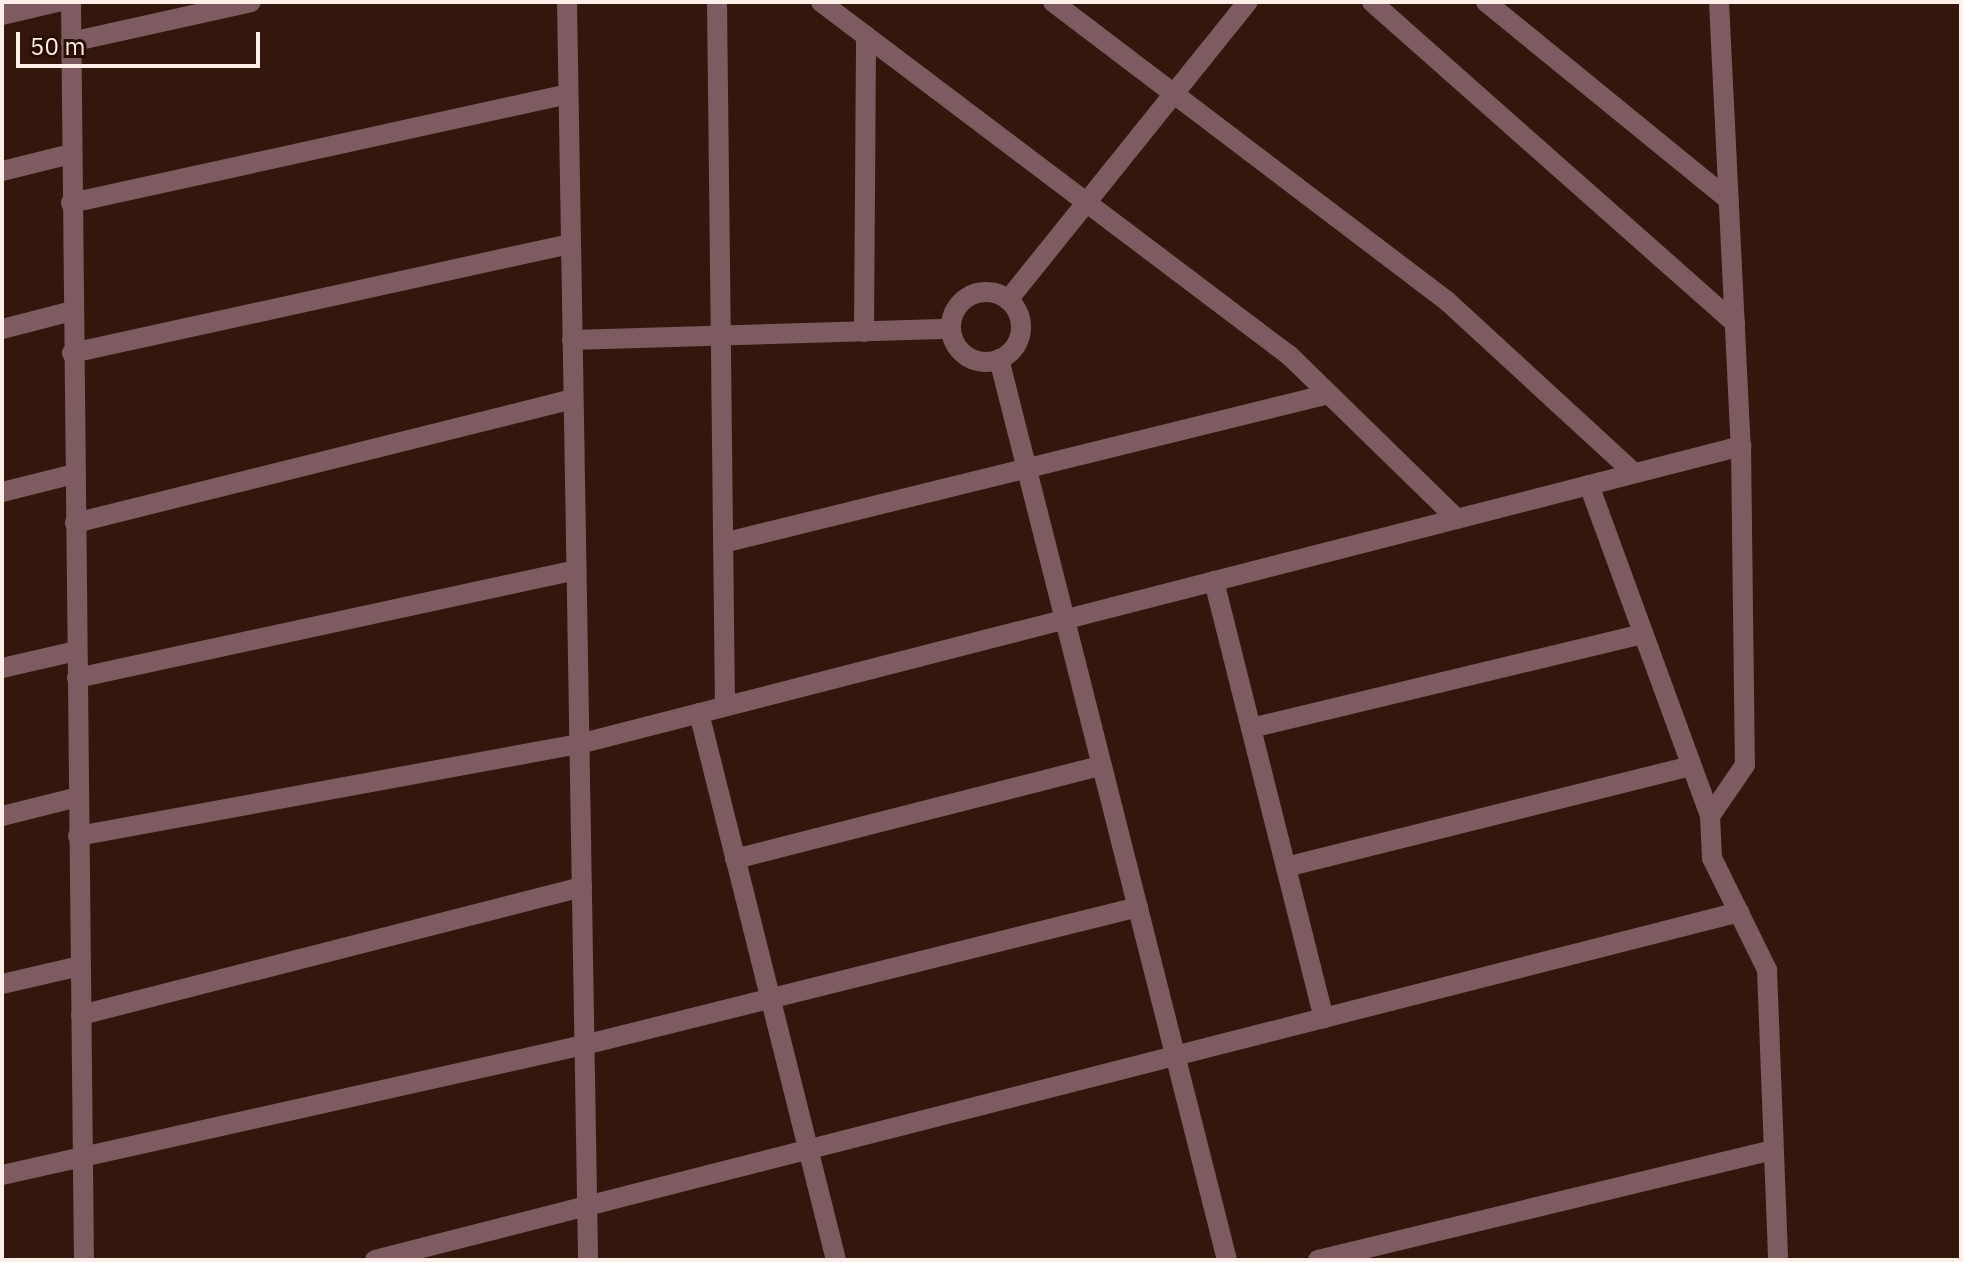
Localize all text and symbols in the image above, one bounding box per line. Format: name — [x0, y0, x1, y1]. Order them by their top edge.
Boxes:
scale bar — [20, 16, 264, 66]
text: 50 m — [30, 30, 85, 62]

